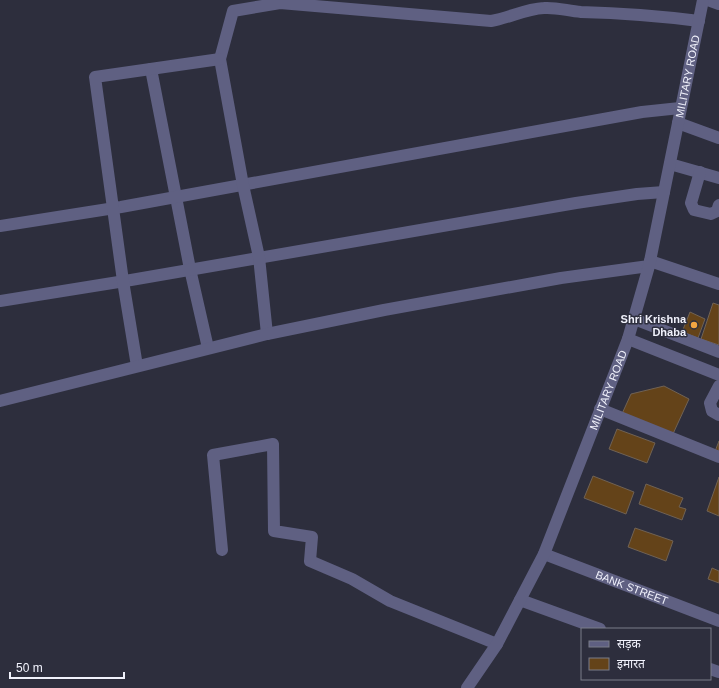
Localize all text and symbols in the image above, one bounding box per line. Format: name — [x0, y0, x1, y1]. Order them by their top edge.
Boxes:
street label: MILITARY ROAD — [673, 34, 702, 119]
place label: Shri Krishna Dhaba — [621, 313, 687, 338]
marker: Shri Krishna Dhaba — [689, 320, 699, 330]
street label: MILITARY ROAD — [587, 348, 629, 431]
street label: BANK STREET — [594, 568, 670, 607]
legend — [581, 628, 711, 680]
text: सड़क — [617, 637, 642, 651]
scale bar — [10, 654, 124, 680]
text: इमारत — [617, 657, 646, 671]
text: 50 m — [16, 661, 43, 675]

